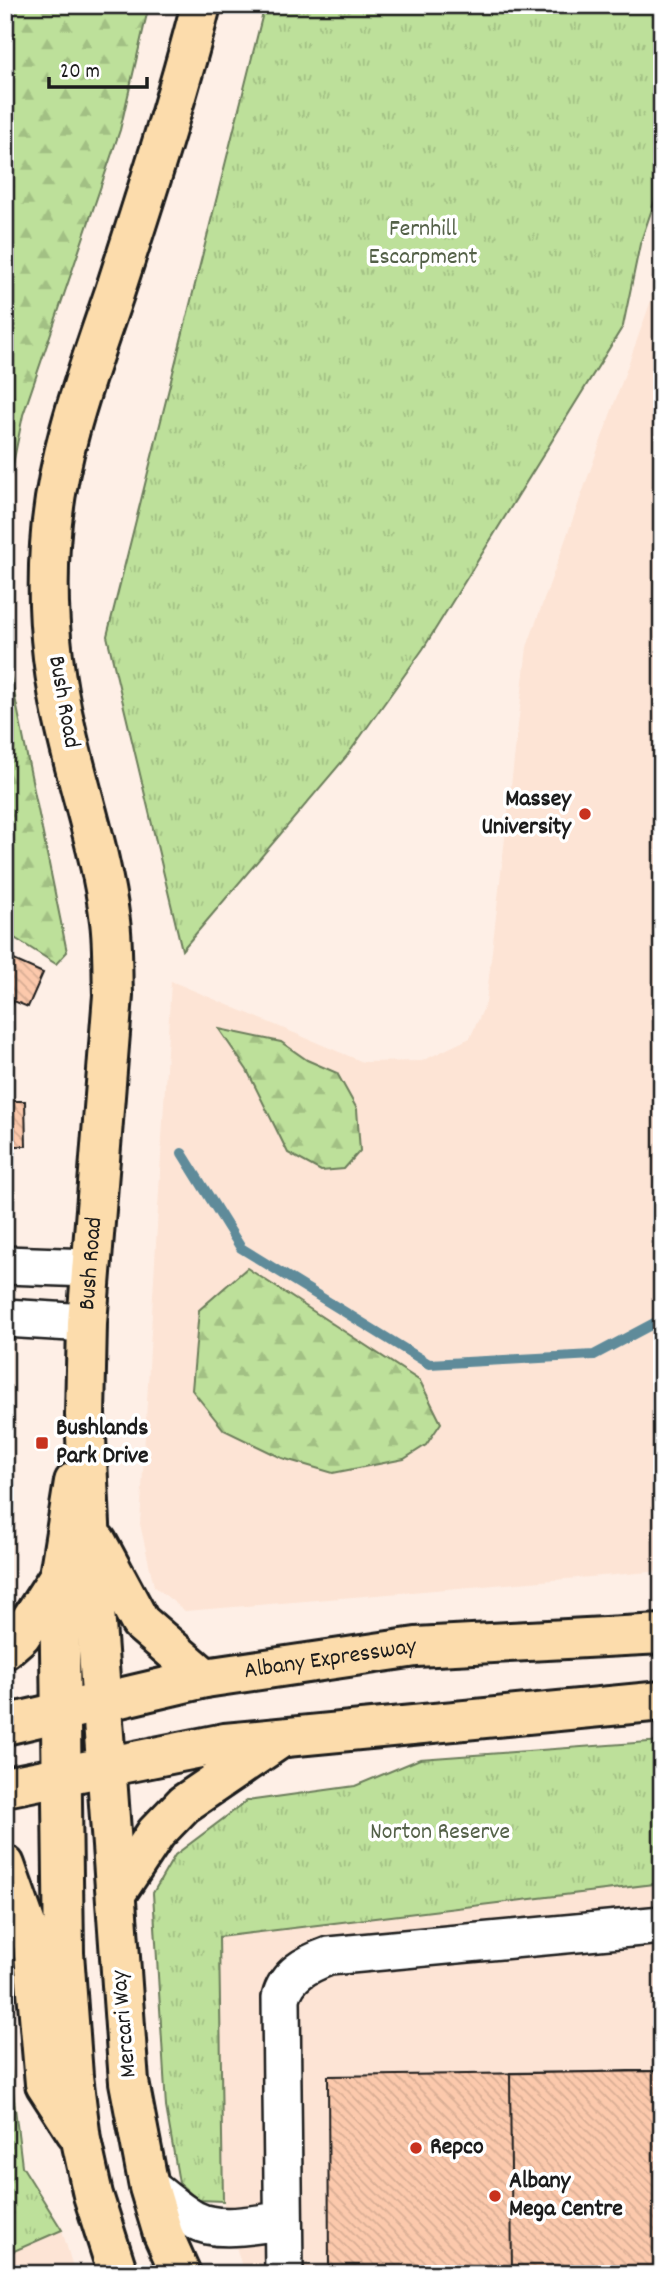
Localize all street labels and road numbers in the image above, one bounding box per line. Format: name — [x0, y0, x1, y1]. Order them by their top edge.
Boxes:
street label: Bush Road — [38, 653, 88, 751]
street label: Bush Road — [71, 1216, 112, 1311]
street label: Albany Expressway — [242, 1630, 420, 1689]
street label: Mercari Way — [103, 1967, 147, 2079]

